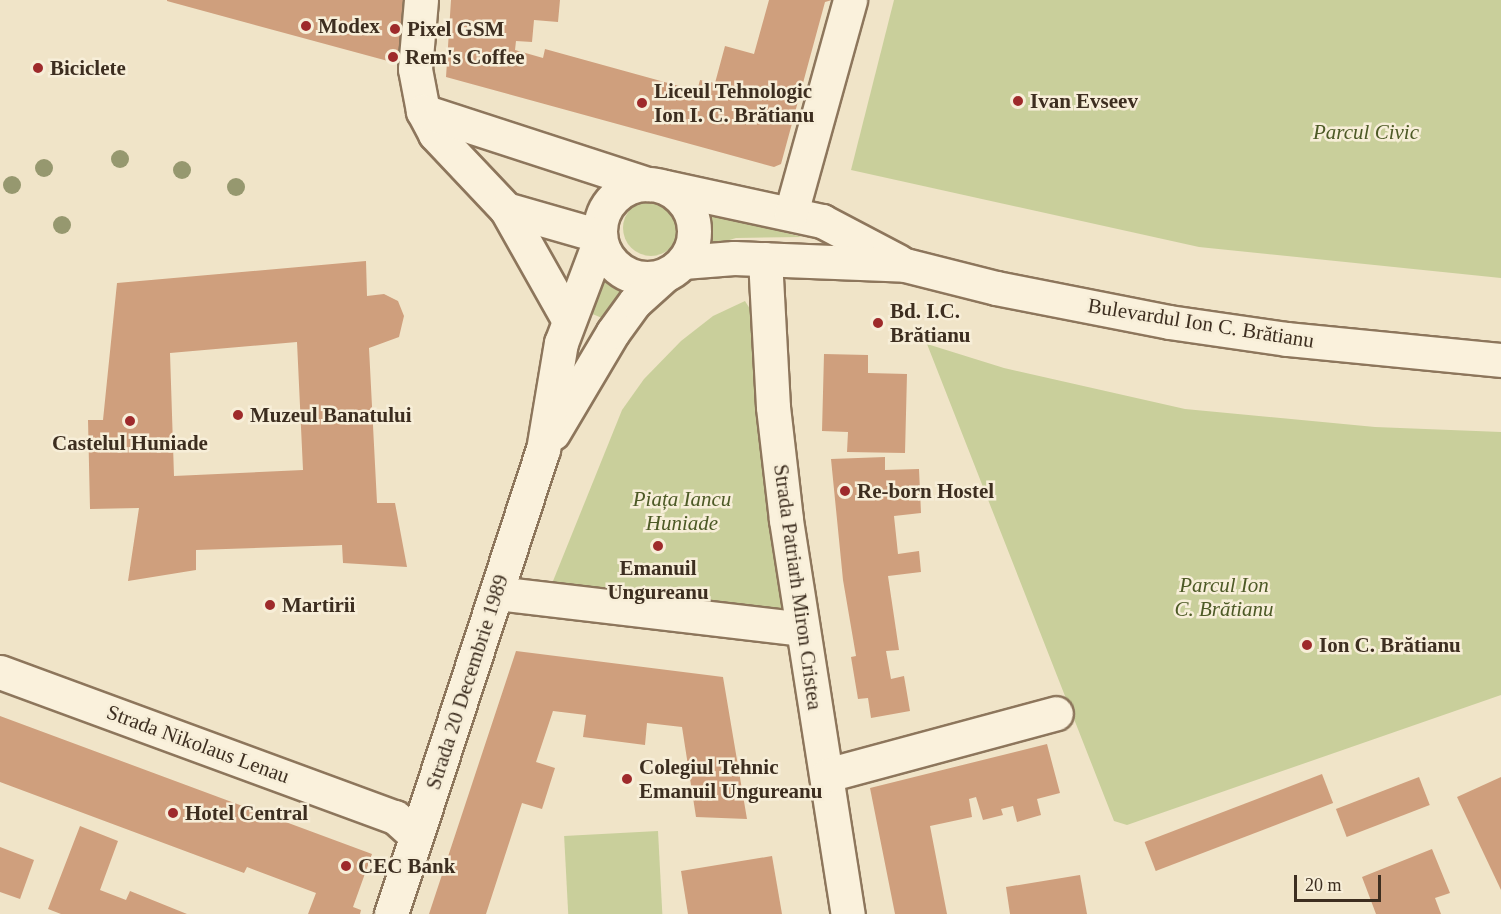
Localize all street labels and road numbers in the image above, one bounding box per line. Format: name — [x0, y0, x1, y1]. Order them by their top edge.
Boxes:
street label: Bulevardul Ion C. Brătianu — [1086, 293, 1316, 353]
street label: Strada Patriarh Miron Cristea — [768, 463, 828, 711]
street label: Strada 20 Decembrie 1989 — [420, 571, 514, 793]
street label: Strada Nikolaus Lenau — [103, 699, 293, 789]

